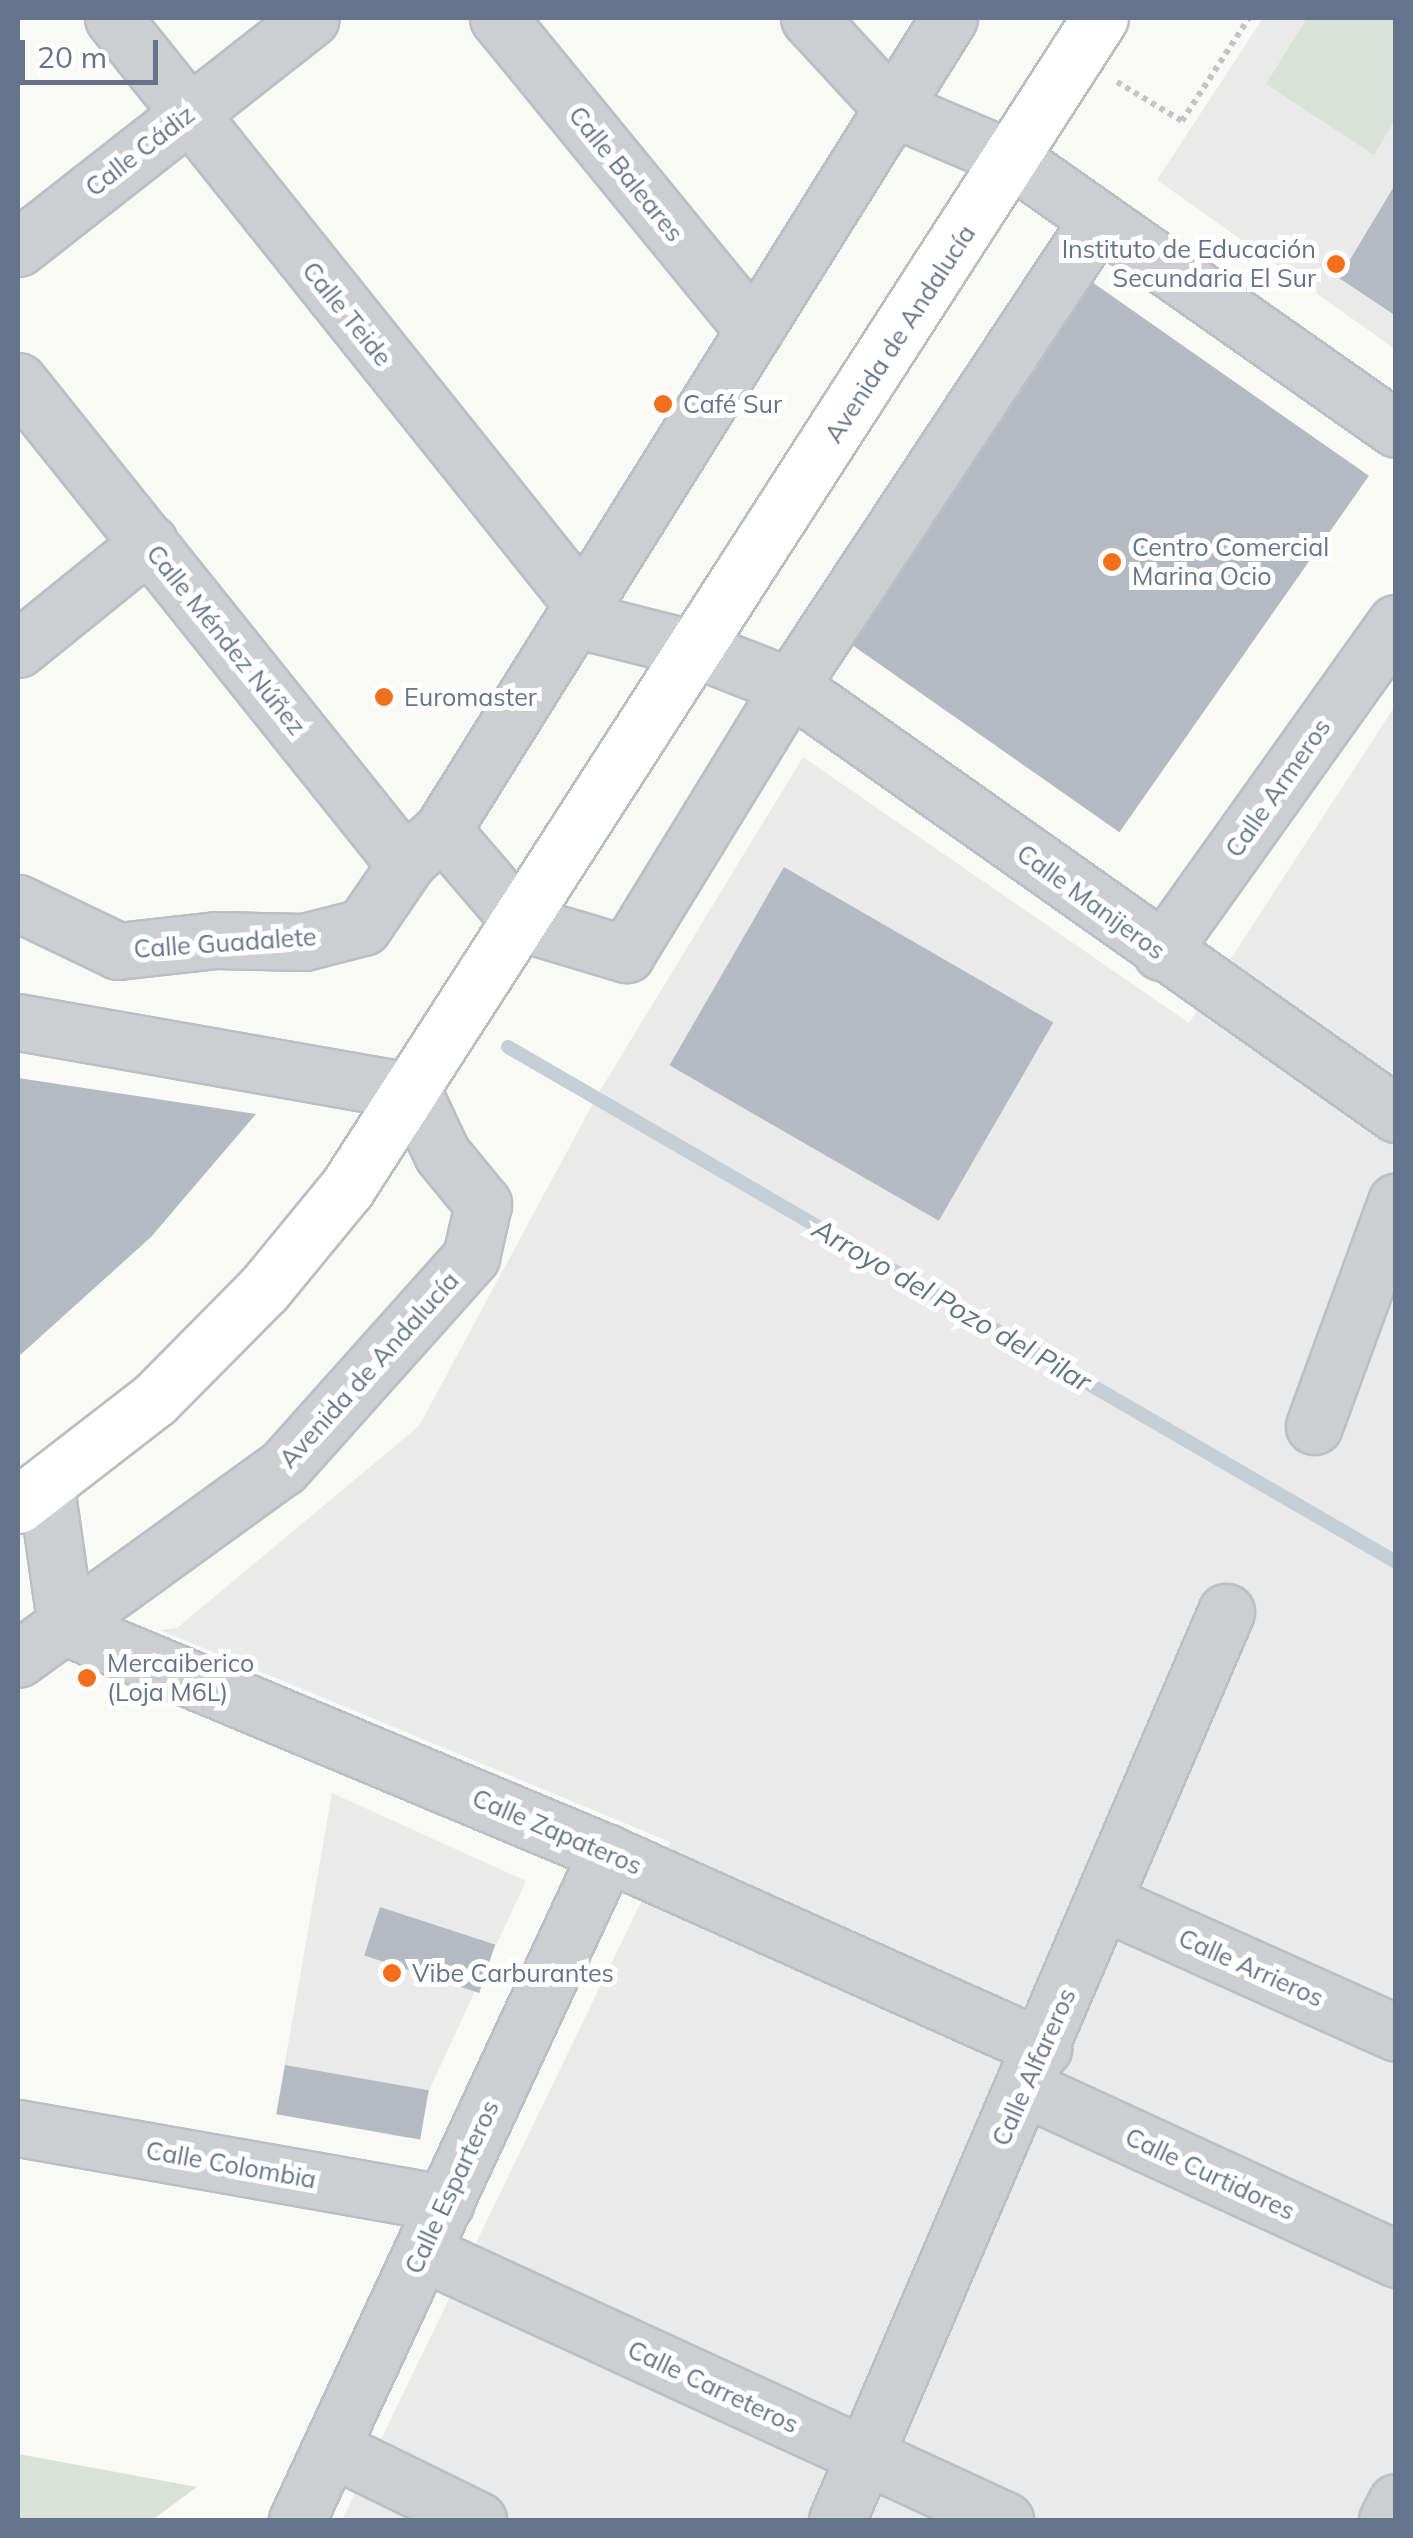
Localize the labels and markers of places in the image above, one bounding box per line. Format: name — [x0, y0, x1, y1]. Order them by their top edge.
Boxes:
place label: Instituto de Educación Secundaria El Sur — [1062, 235, 1316, 294]
marker: Instituto de Educación Secundaria El Sur — [1325, 253, 1347, 275]
place label: Café Sur — [683, 389, 782, 419]
marker: Café Sur — [652, 393, 674, 415]
place label: Centro Comercial Marina Ocio — [1132, 533, 1329, 592]
marker: Centro Comercial Marina Ocio — [1101, 551, 1123, 573]
place label: Euromaster — [404, 682, 537, 712]
marker: Euromaster — [373, 686, 395, 708]
place label: Mercaiberico (Loja M6L) — [107, 1649, 254, 1708]
marker: Mercaiberico (Loja M6L) — [76, 1667, 98, 1689]
place label: Vibe Carburantes — [412, 1958, 614, 1988]
marker: Vibe Carburantes — [381, 1962, 403, 1984]

